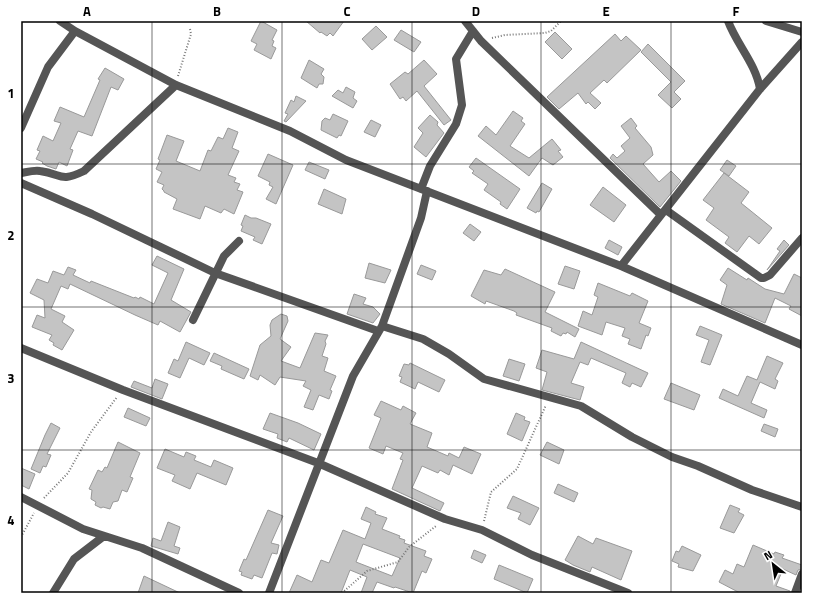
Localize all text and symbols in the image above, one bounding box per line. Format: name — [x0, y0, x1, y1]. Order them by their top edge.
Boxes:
text: A — [83, 1, 91, 21]
text: B — [213, 1, 221, 21]
text: C — [343, 1, 351, 21]
text: D — [472, 1, 480, 21]
text: E — [602, 1, 610, 21]
text: F — [733, 1, 740, 21]
text: 1 — [7, 83, 15, 103]
text: 2 — [7, 225, 15, 245]
text: 3 — [7, 368, 15, 388]
text: 4 — [7, 510, 15, 530]
north arrow — [753, 544, 793, 584]
text: N — [761, 547, 775, 564]

